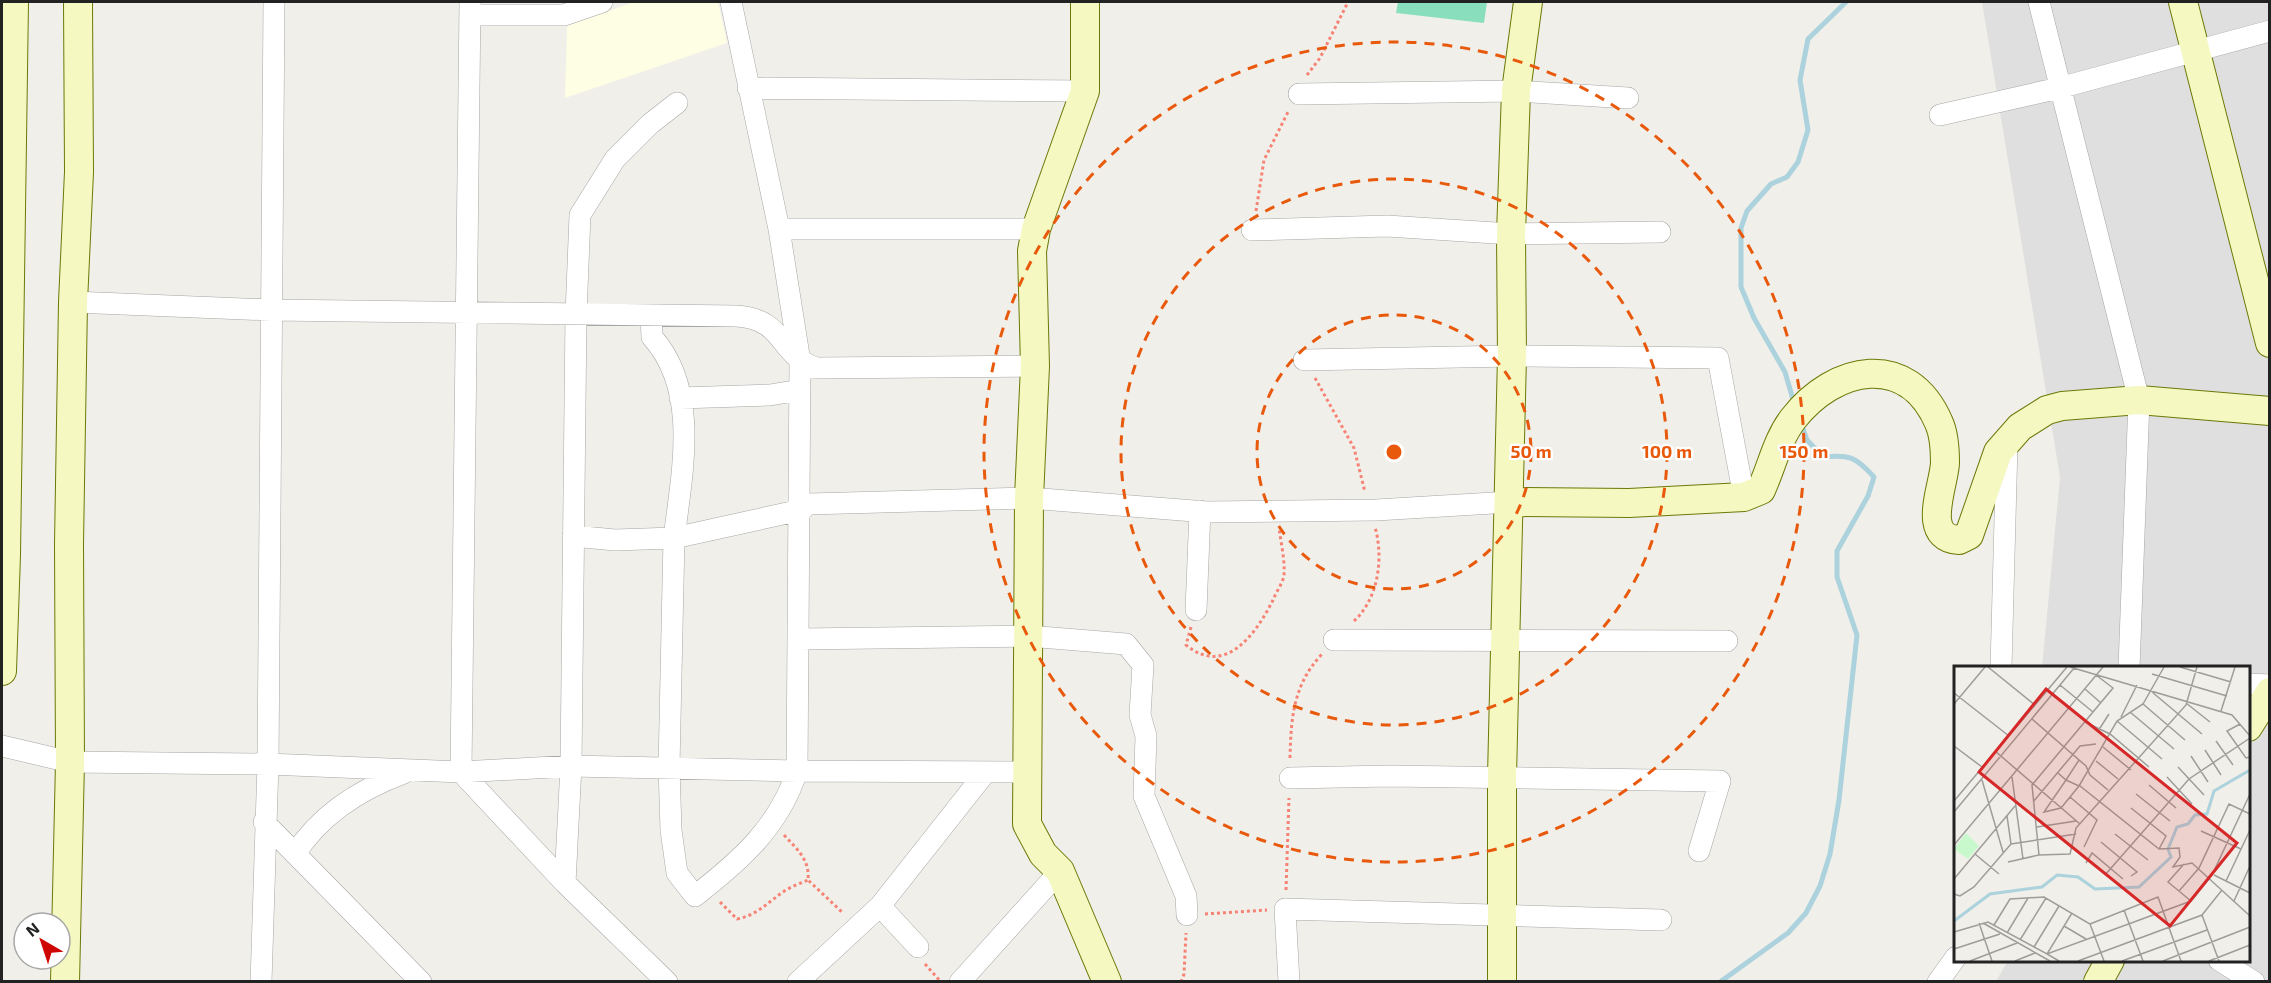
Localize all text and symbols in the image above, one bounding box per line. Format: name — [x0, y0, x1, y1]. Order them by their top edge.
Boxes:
text: 50 m — [1510, 440, 1552, 462]
text: 100 m — [1642, 440, 1692, 462]
text: 150 m — [1780, 440, 1828, 462]
centre of rings — [1384, 442, 1404, 462]
inset map — [1954, 666, 2250, 962]
north arrow — [12, 911, 72, 971]
text: N — [22, 918, 43, 940]

